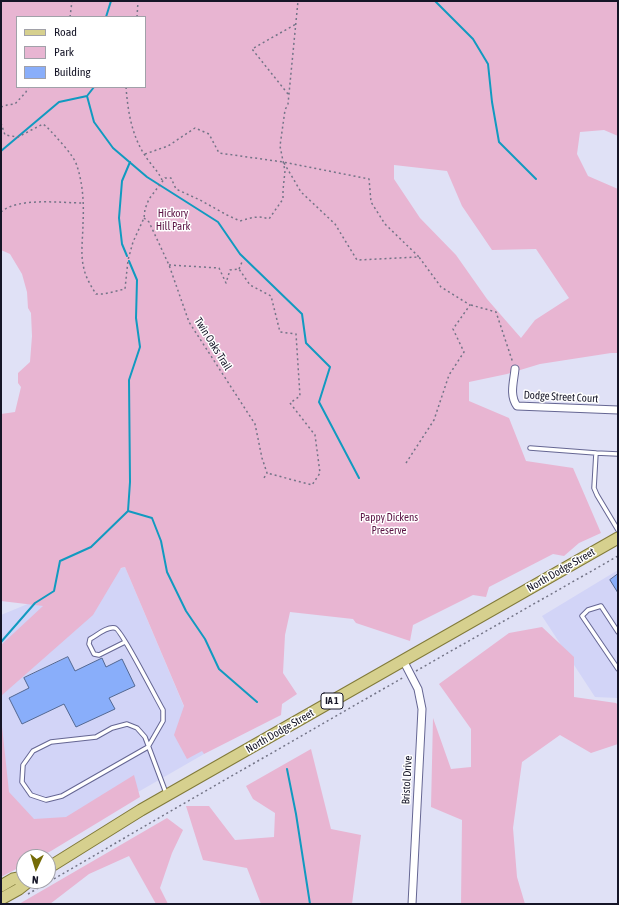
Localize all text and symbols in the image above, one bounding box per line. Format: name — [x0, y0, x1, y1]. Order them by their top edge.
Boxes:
legend — [16, 16, 146, 88]
text: Road — [54, 25, 77, 39]
text: Park — [54, 45, 74, 59]
text: Building — [54, 65, 91, 79]
park label: Hickory Hill Park — [156, 207, 190, 233]
street label: Twin Oaks Trail — [192, 315, 234, 373]
street label: Dodge Street Court — [523, 388, 599, 406]
park label: Pappy Dickens Preserve — [360, 511, 418, 537]
street label: North Dodge Street — [525, 545, 597, 595]
road number: IA 1 — [321, 693, 343, 709]
street label: North Dodge Street — [244, 706, 316, 756]
street label: Bristol Drive — [399, 755, 415, 805]
north arrow — [16, 849, 56, 889]
text: N — [32, 874, 39, 886]

